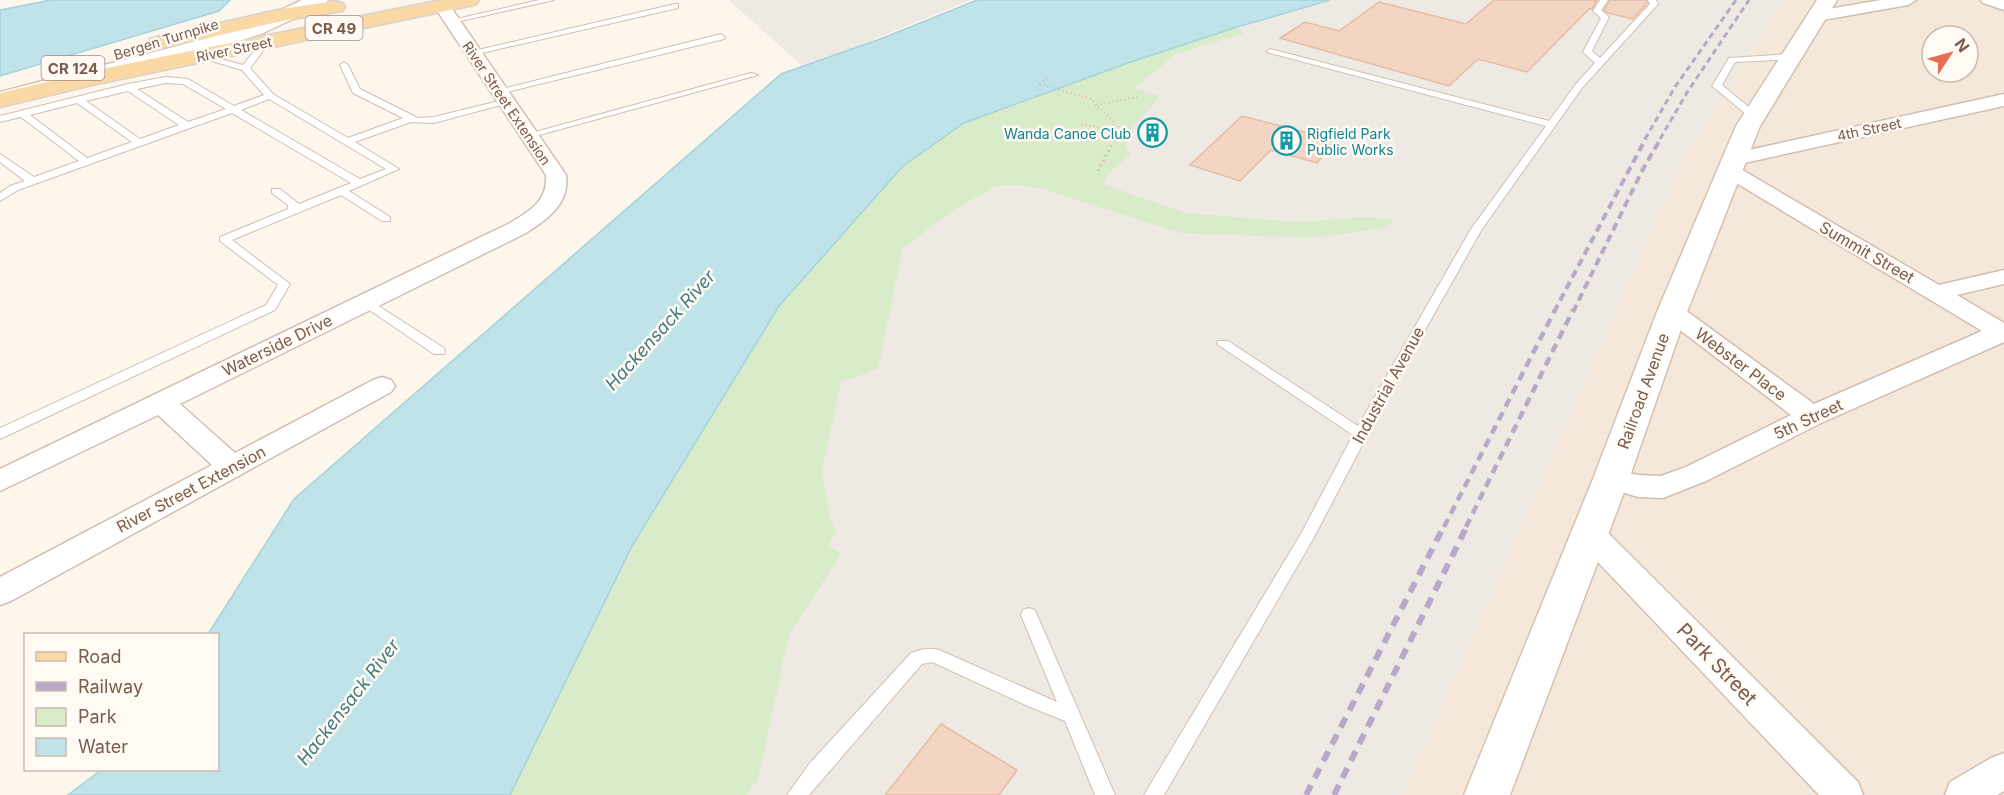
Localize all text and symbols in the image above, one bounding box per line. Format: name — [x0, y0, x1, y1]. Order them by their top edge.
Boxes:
street label: Bergen Turnpike — [111, 15, 221, 63]
road number: CR 49 — [306, 16, 362, 40]
north arrow — [1920, 24, 1980, 84]
street label: River Street — [195, 33, 274, 65]
text: N — [1950, 34, 1974, 56]
street label: River Street Extension — [459, 38, 555, 168]
road number: CR 124 — [42, 56, 104, 80]
street label: 4th Street — [1835, 114, 1903, 144]
building icon: Wanda Canoe Club — [1136, 117, 1168, 149]
place label: Wanda Canoe Club — [1004, 125, 1131, 142]
building icon: Rigfield Park Public Works — [1270, 125, 1302, 157]
place label: Rigfield Park Public Works — [1307, 125, 1394, 158]
street label: Summit Street — [1816, 217, 1918, 287]
water label: Hackensack River — [601, 265, 720, 394]
street label: Waterside Drive — [219, 310, 335, 380]
street label: Industrial Avenue — [1348, 323, 1428, 447]
street label: Webster Place — [1691, 323, 1791, 405]
street label: Railroad Avenue — [1613, 330, 1673, 452]
street label: 5th Street — [1770, 394, 1846, 444]
street label: River Street Extension — [113, 441, 269, 537]
street label: Park Street — [1672, 618, 1762, 710]
legend — [24, 633, 219, 771]
water label: Hackensack River — [292, 634, 404, 769]
text: Road — [78, 646, 121, 667]
text: Railway — [78, 676, 143, 697]
text: Park — [78, 706, 117, 727]
text: Water — [78, 736, 128, 757]

